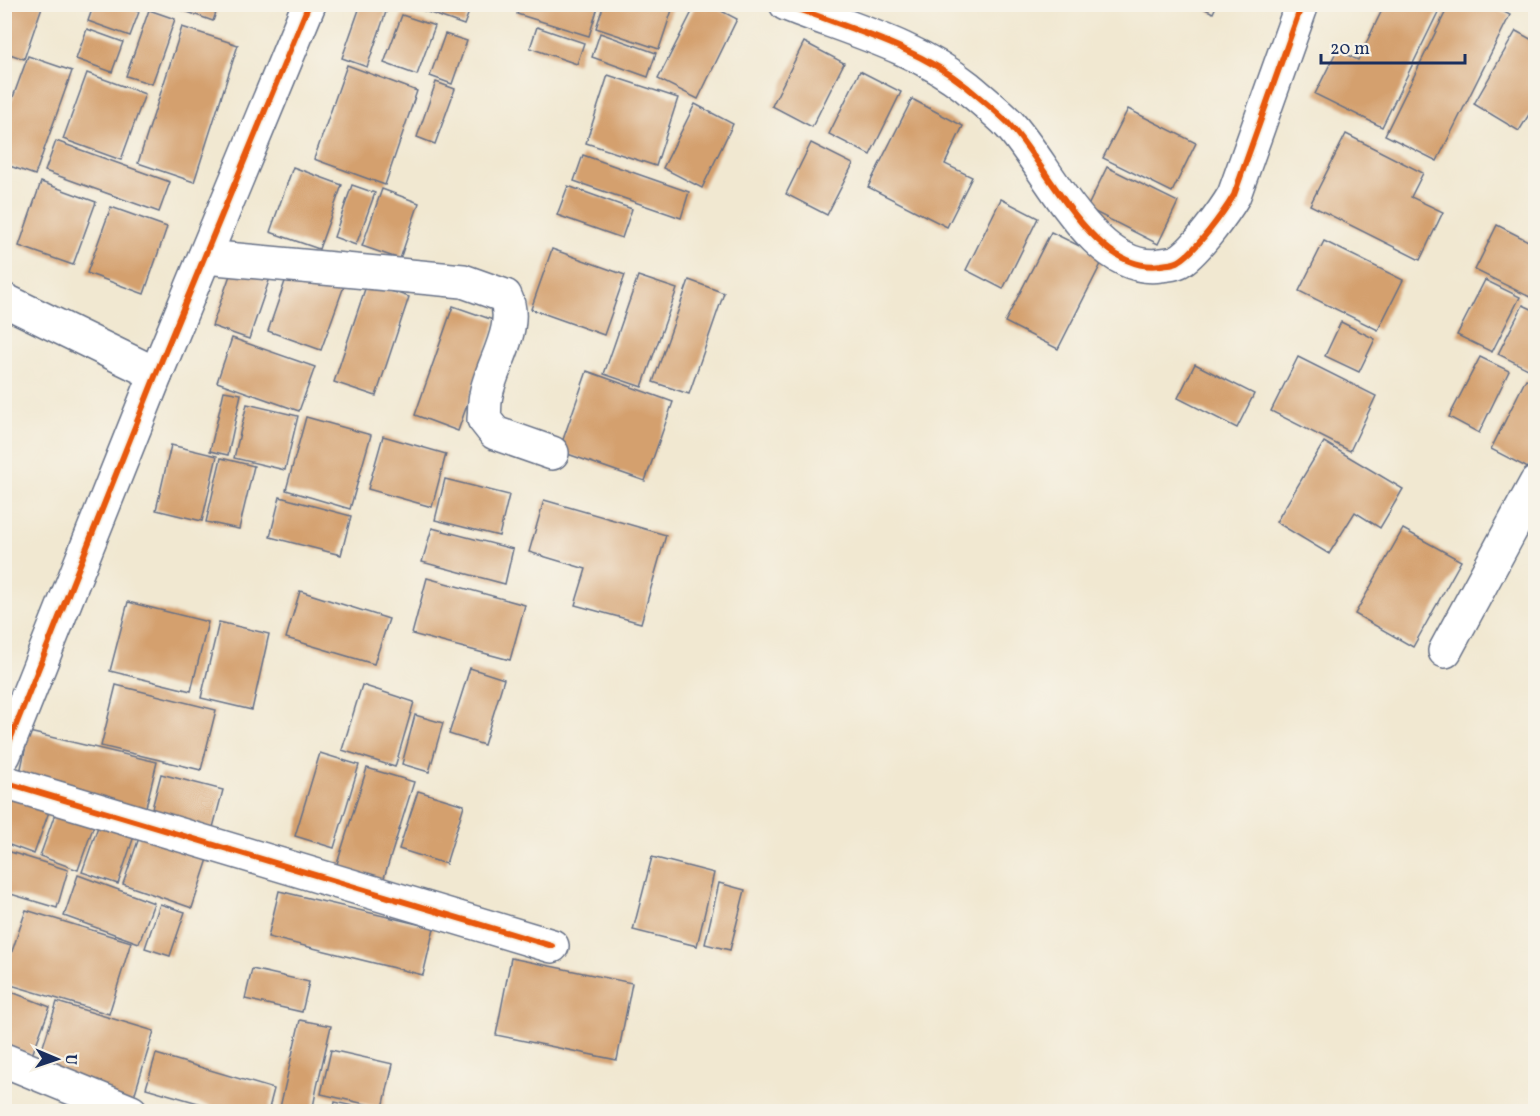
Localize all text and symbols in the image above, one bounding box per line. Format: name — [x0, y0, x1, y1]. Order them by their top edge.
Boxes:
scale bar — [1321, 27, 1465, 65]
text: 20 m — [1330, 37, 1370, 62]
north arrow — [27, 1029, 87, 1089]
text: U — [59, 1054, 81, 1065]

